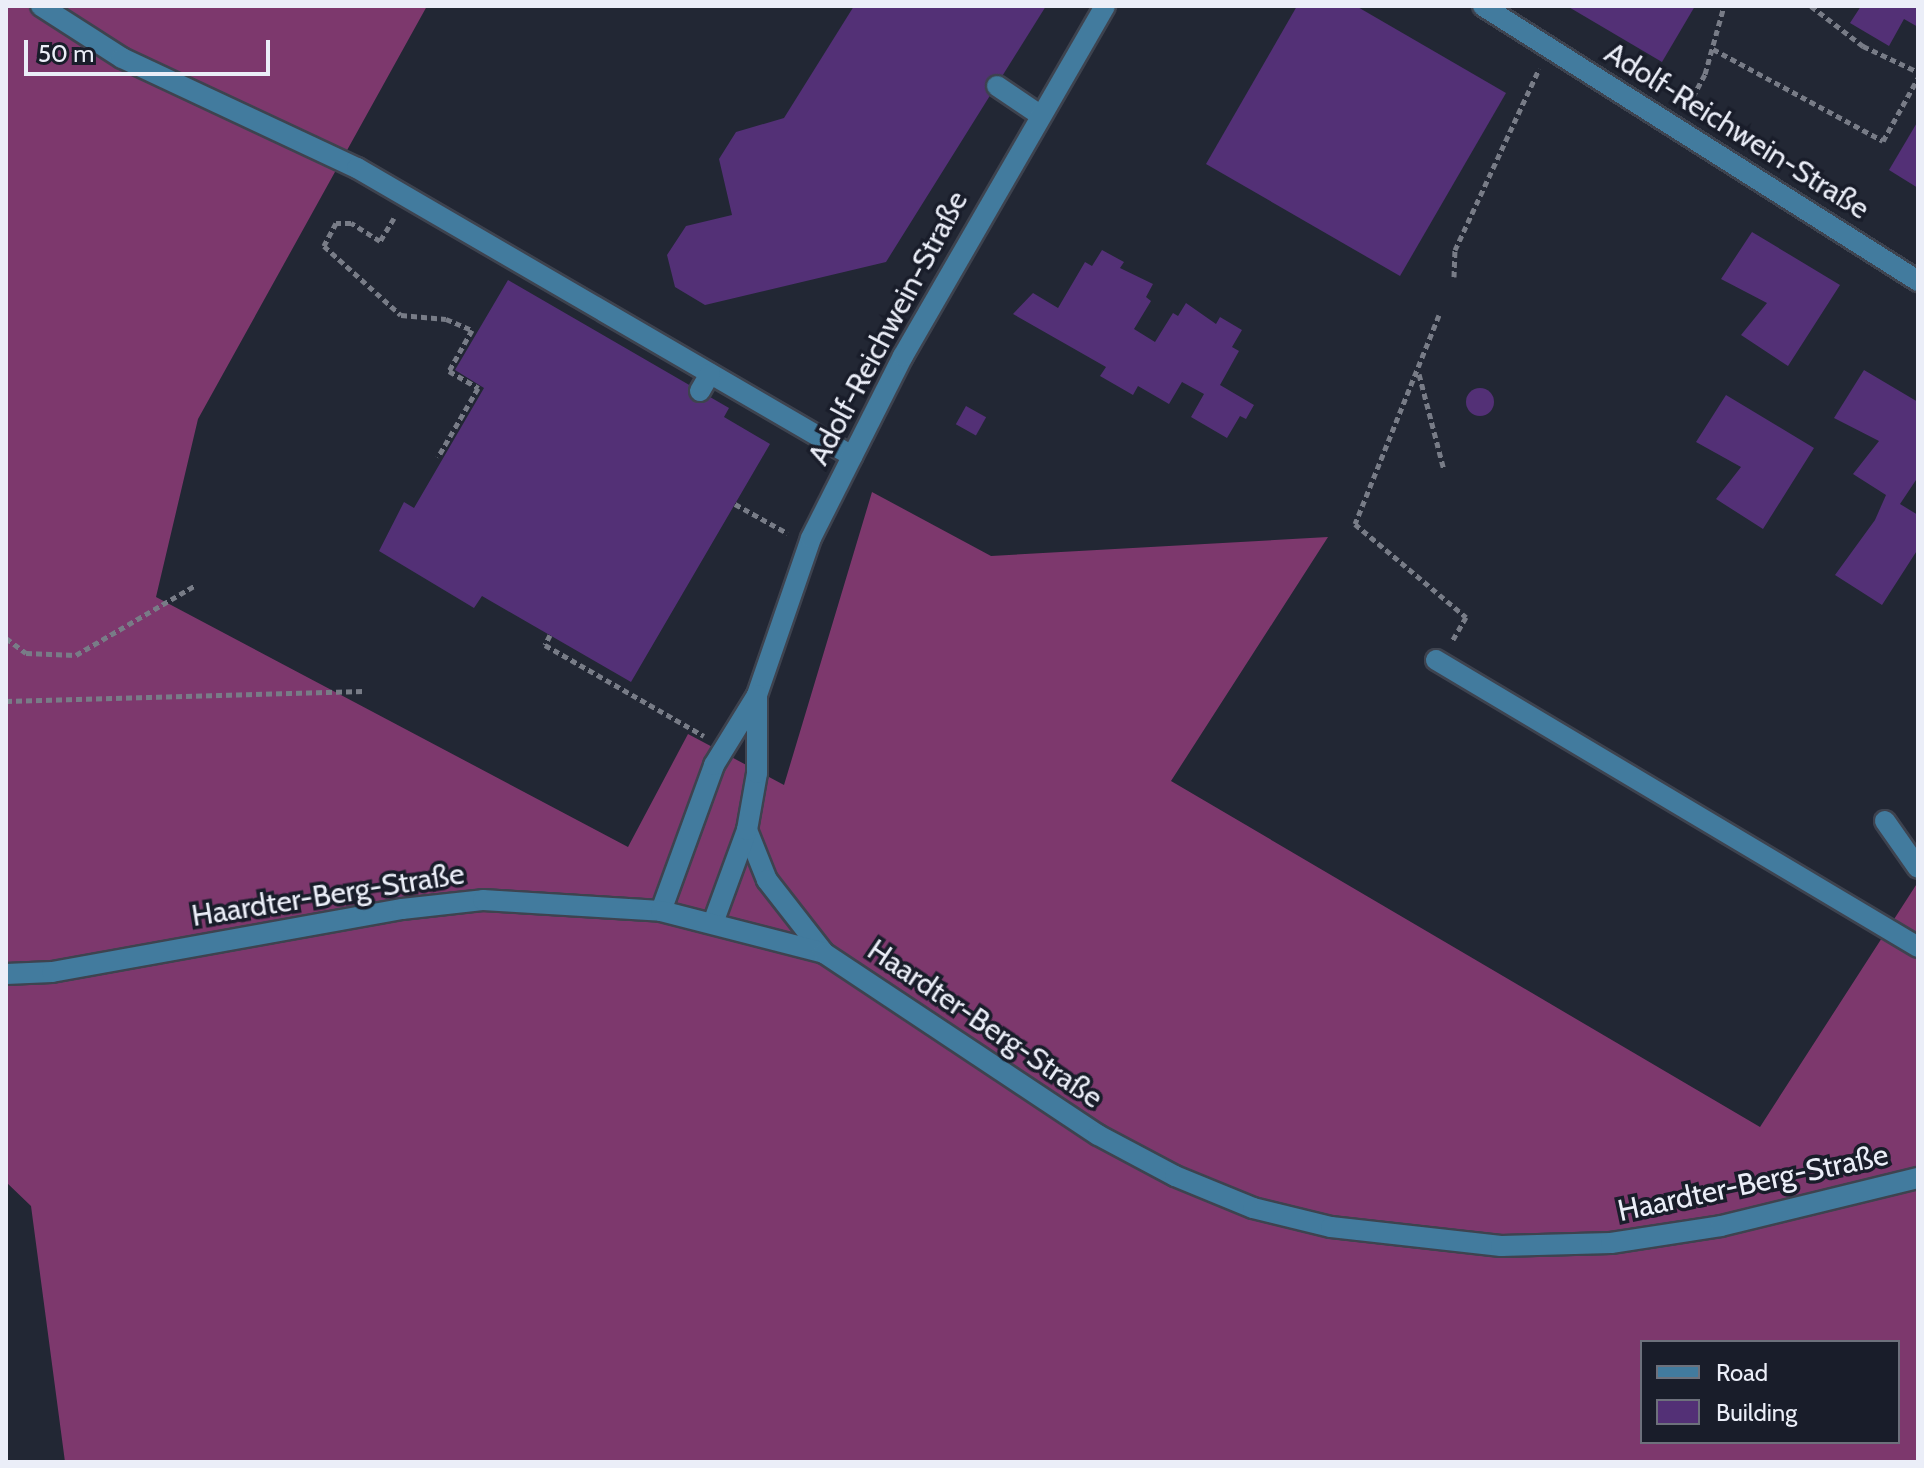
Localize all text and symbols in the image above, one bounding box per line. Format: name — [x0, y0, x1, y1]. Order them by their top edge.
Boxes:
scale bar — [28, 24, 274, 74]
street label: Adolf-Reichwein-Straße — [1598, 35, 1876, 227]
text: 50 m — [38, 39, 94, 68]
street label: Adolf-Reichwein-Straße — [801, 185, 975, 471]
street label: Haardter-Berg-Straße — [189, 856, 467, 934]
street label: Haardter-Berg-Straße — [861, 932, 1109, 1116]
street label: Haardter-Berg-Straße — [1615, 1137, 1891, 1229]
legend — [1640, 1340, 1900, 1444]
text: Road — [1716, 1358, 1768, 1387]
text: Building — [1716, 1398, 1797, 1427]

